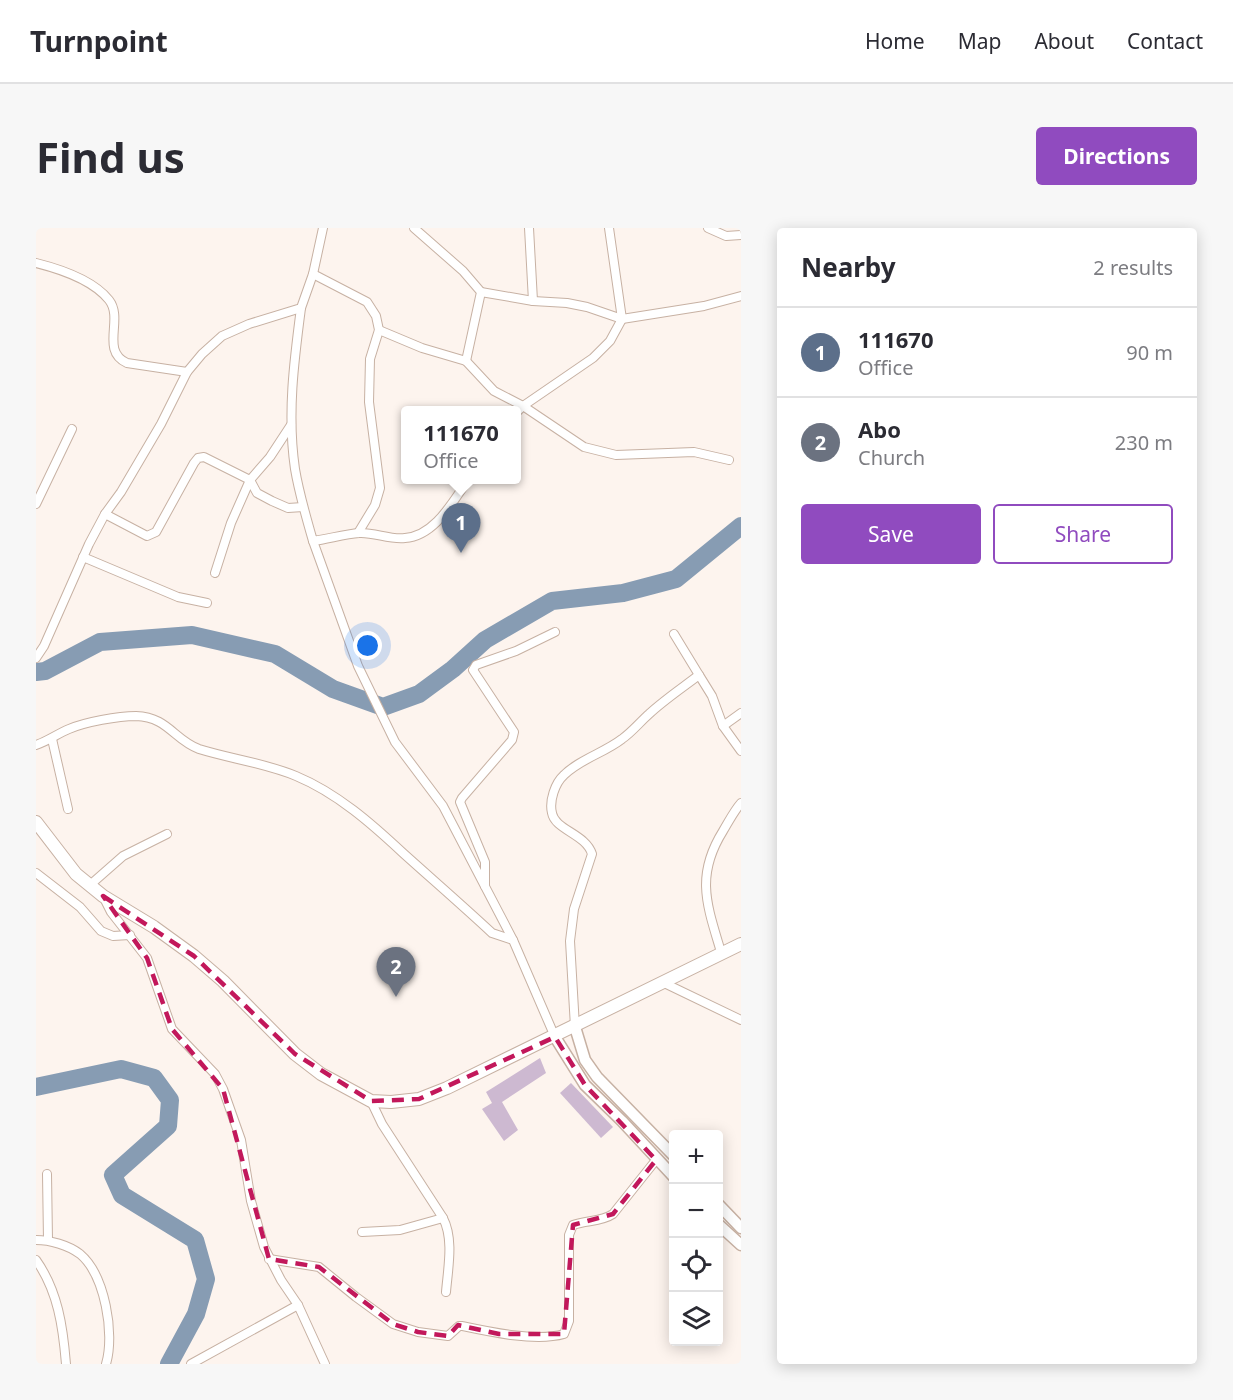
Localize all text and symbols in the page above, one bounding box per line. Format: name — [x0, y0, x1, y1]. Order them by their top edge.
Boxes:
text: Turnpoint — [30, 22, 168, 60]
text: Home — [865, 27, 925, 55]
text: Map — [958, 27, 1001, 55]
text: About — [1034, 27, 1094, 55]
text: Contact — [1127, 27, 1203, 55]
button: Directions — [1036, 127, 1197, 185]
text: Find us — [36, 128, 185, 185]
text: Nearby — [801, 249, 896, 285]
text: 2 results — [1093, 254, 1173, 281]
text: 111670 — [858, 324, 934, 354]
text: 1 — [815, 339, 826, 366]
text: 90 m — [1126, 339, 1173, 366]
text: Office — [858, 354, 913, 381]
popup — [401, 406, 521, 484]
text: Abo — [858, 414, 901, 444]
text: 111670 — [423, 417, 499, 447]
text: 2 — [815, 429, 826, 456]
text: 230 m — [1115, 429, 1173, 456]
text: Church — [858, 444, 925, 471]
text: Office — [423, 447, 479, 474]
pin: 1 — [442, 504, 480, 553]
button: Save — [801, 504, 981, 564]
button: Share — [993, 504, 1173, 564]
your location — [353, 631, 382, 660]
pin: 2 — [376, 948, 416, 997]
map controls — [669, 1130, 723, 1346]
button: + — [669, 1130, 723, 1184]
button: − — [669, 1184, 723, 1238]
button: locate — [669, 1238, 723, 1292]
button: layers — [669, 1292, 723, 1346]

